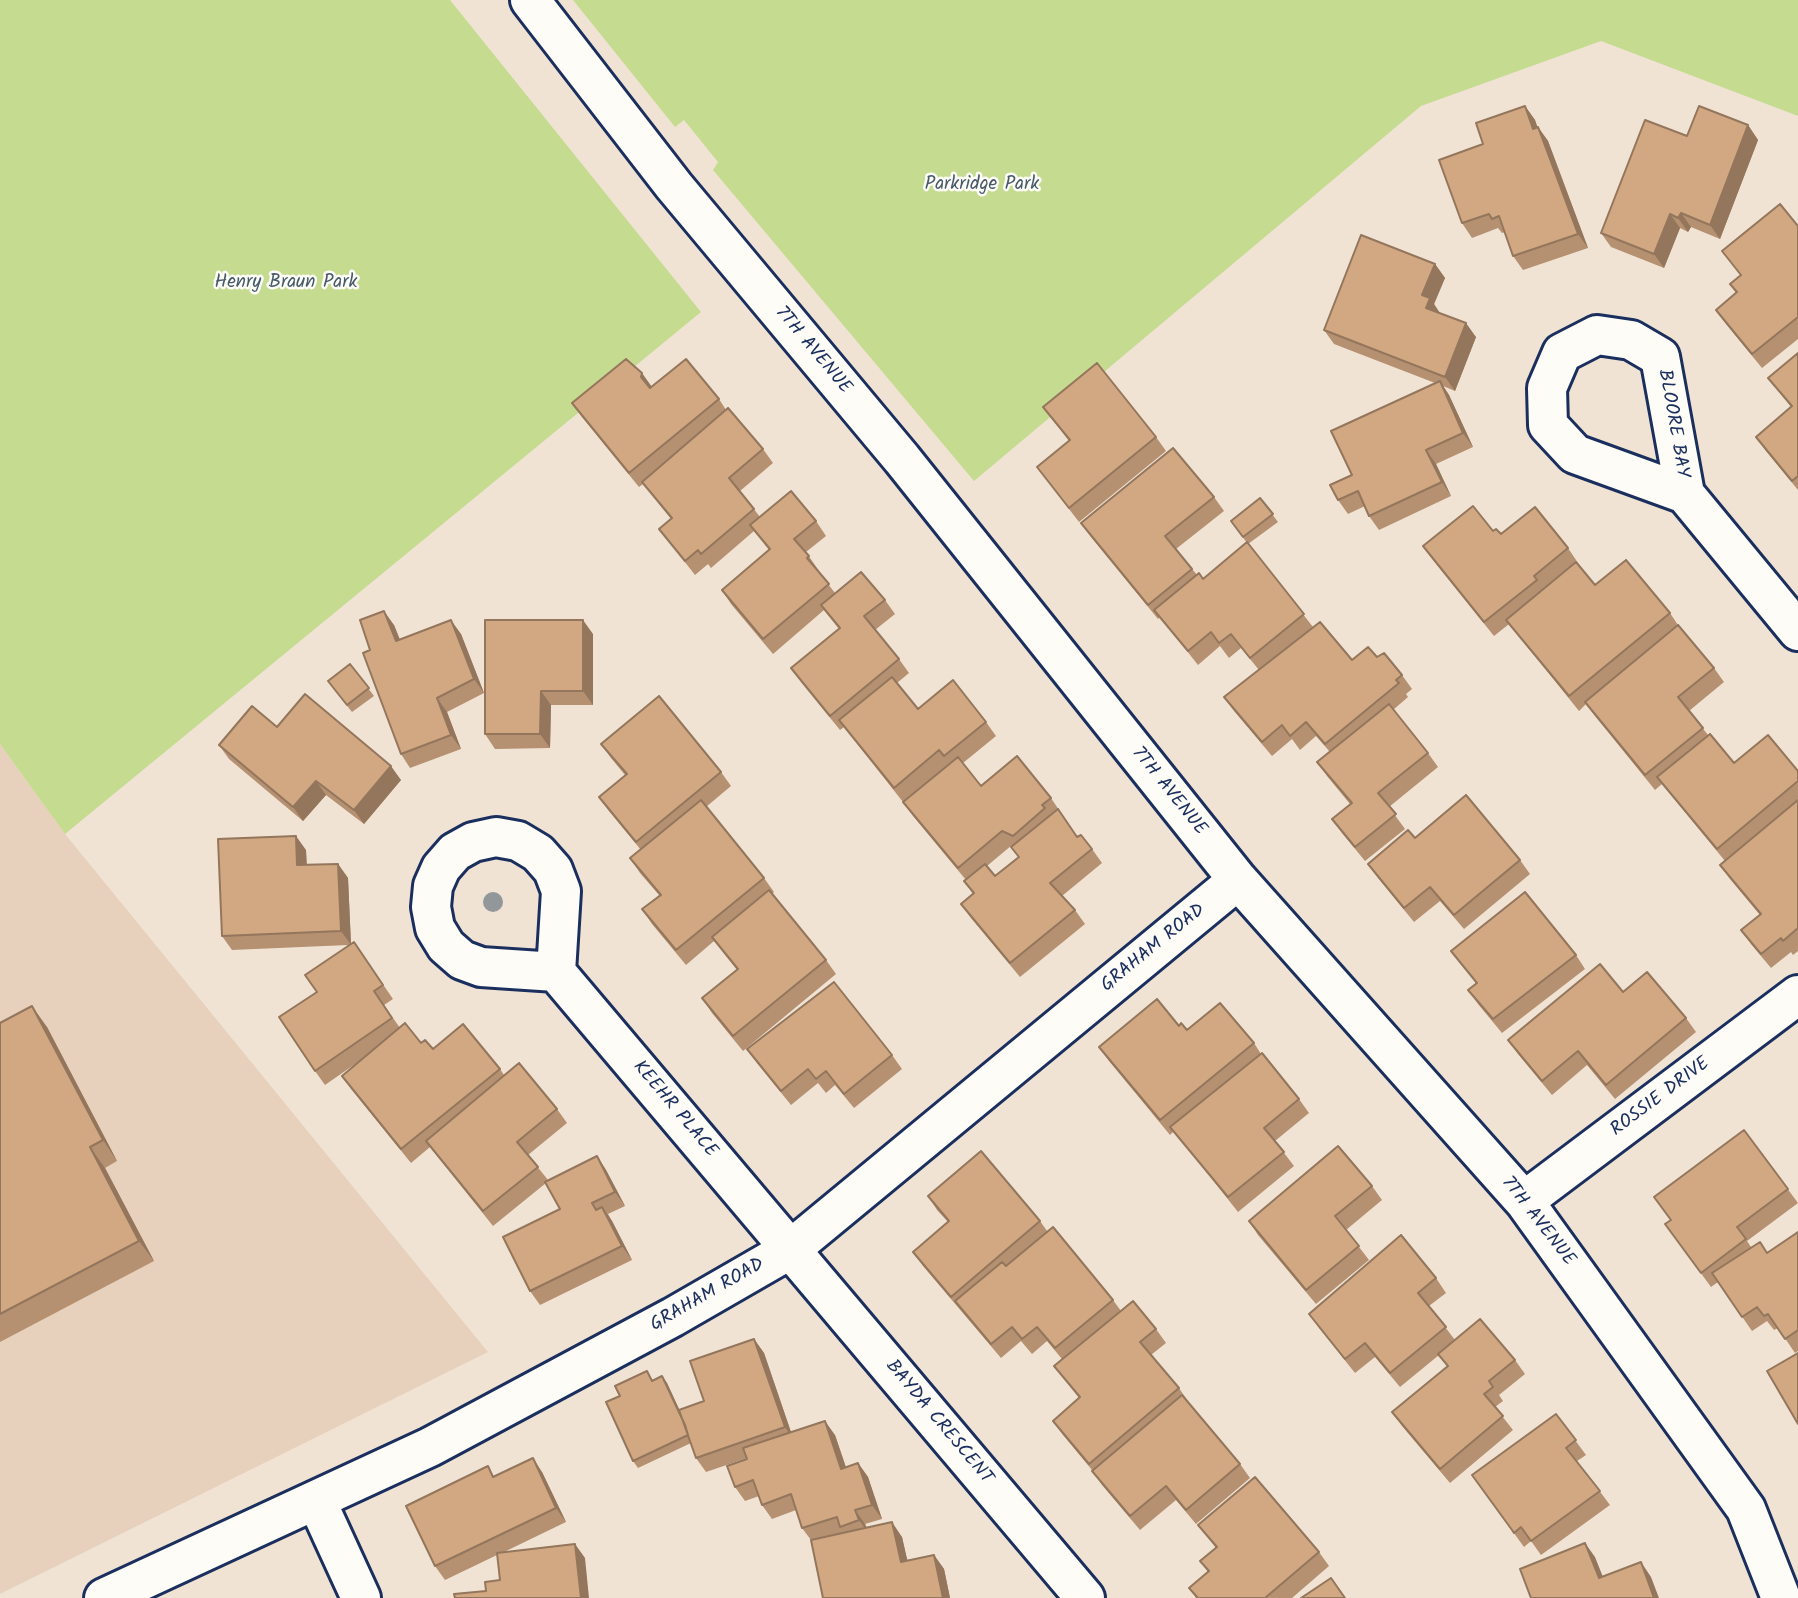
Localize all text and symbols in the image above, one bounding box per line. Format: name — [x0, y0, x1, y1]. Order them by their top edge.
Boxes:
park label: Parkridge Park — [925, 175, 1039, 197]
park label: Henry Braun Park — [215, 273, 357, 295]
street label: 7TH AVENUE — [769, 303, 855, 399]
street label: BLOORE BAY — [1651, 368, 1693, 480]
street label: 7TH AVENUE — [1125, 743, 1211, 841]
street label: GRAHAM ROAD — [1097, 900, 1211, 998]
street label: ROSSIE DRIVE — [1607, 1053, 1715, 1143]
street label: KEEHR PLACE — [627, 1057, 721, 1163]
street label: 7TH AVENUE — [1495, 1173, 1579, 1271]
street label: GRAHAM ROAD — [647, 1254, 769, 1338]
street label: BAYDA CRESCENT — [879, 1356, 997, 1490]

